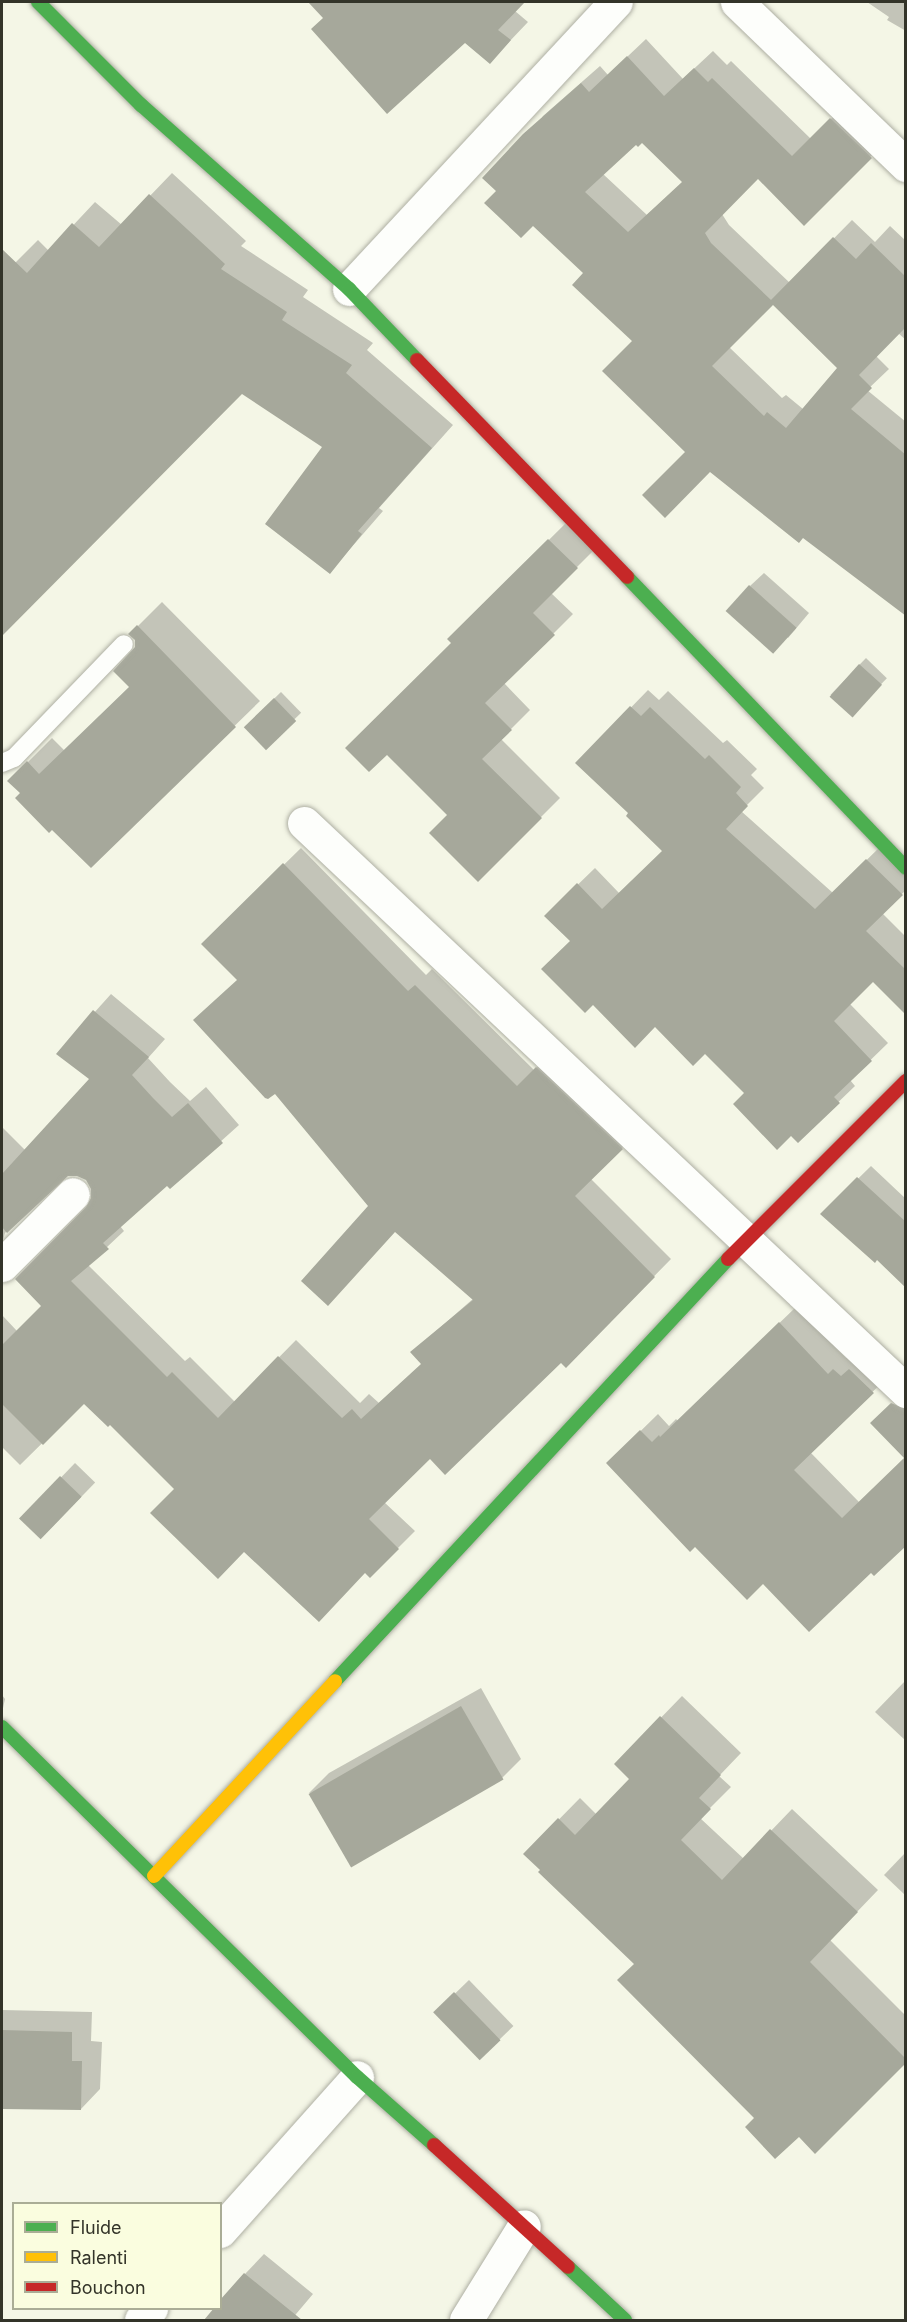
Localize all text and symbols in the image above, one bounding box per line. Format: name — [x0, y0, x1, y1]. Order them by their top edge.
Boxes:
legend — [12, 2202, 222, 2310]
text: Fluide — [70, 2217, 122, 2238]
text: Ralenti — [70, 2247, 127, 2268]
text: Bouchon — [70, 2277, 146, 2298]

